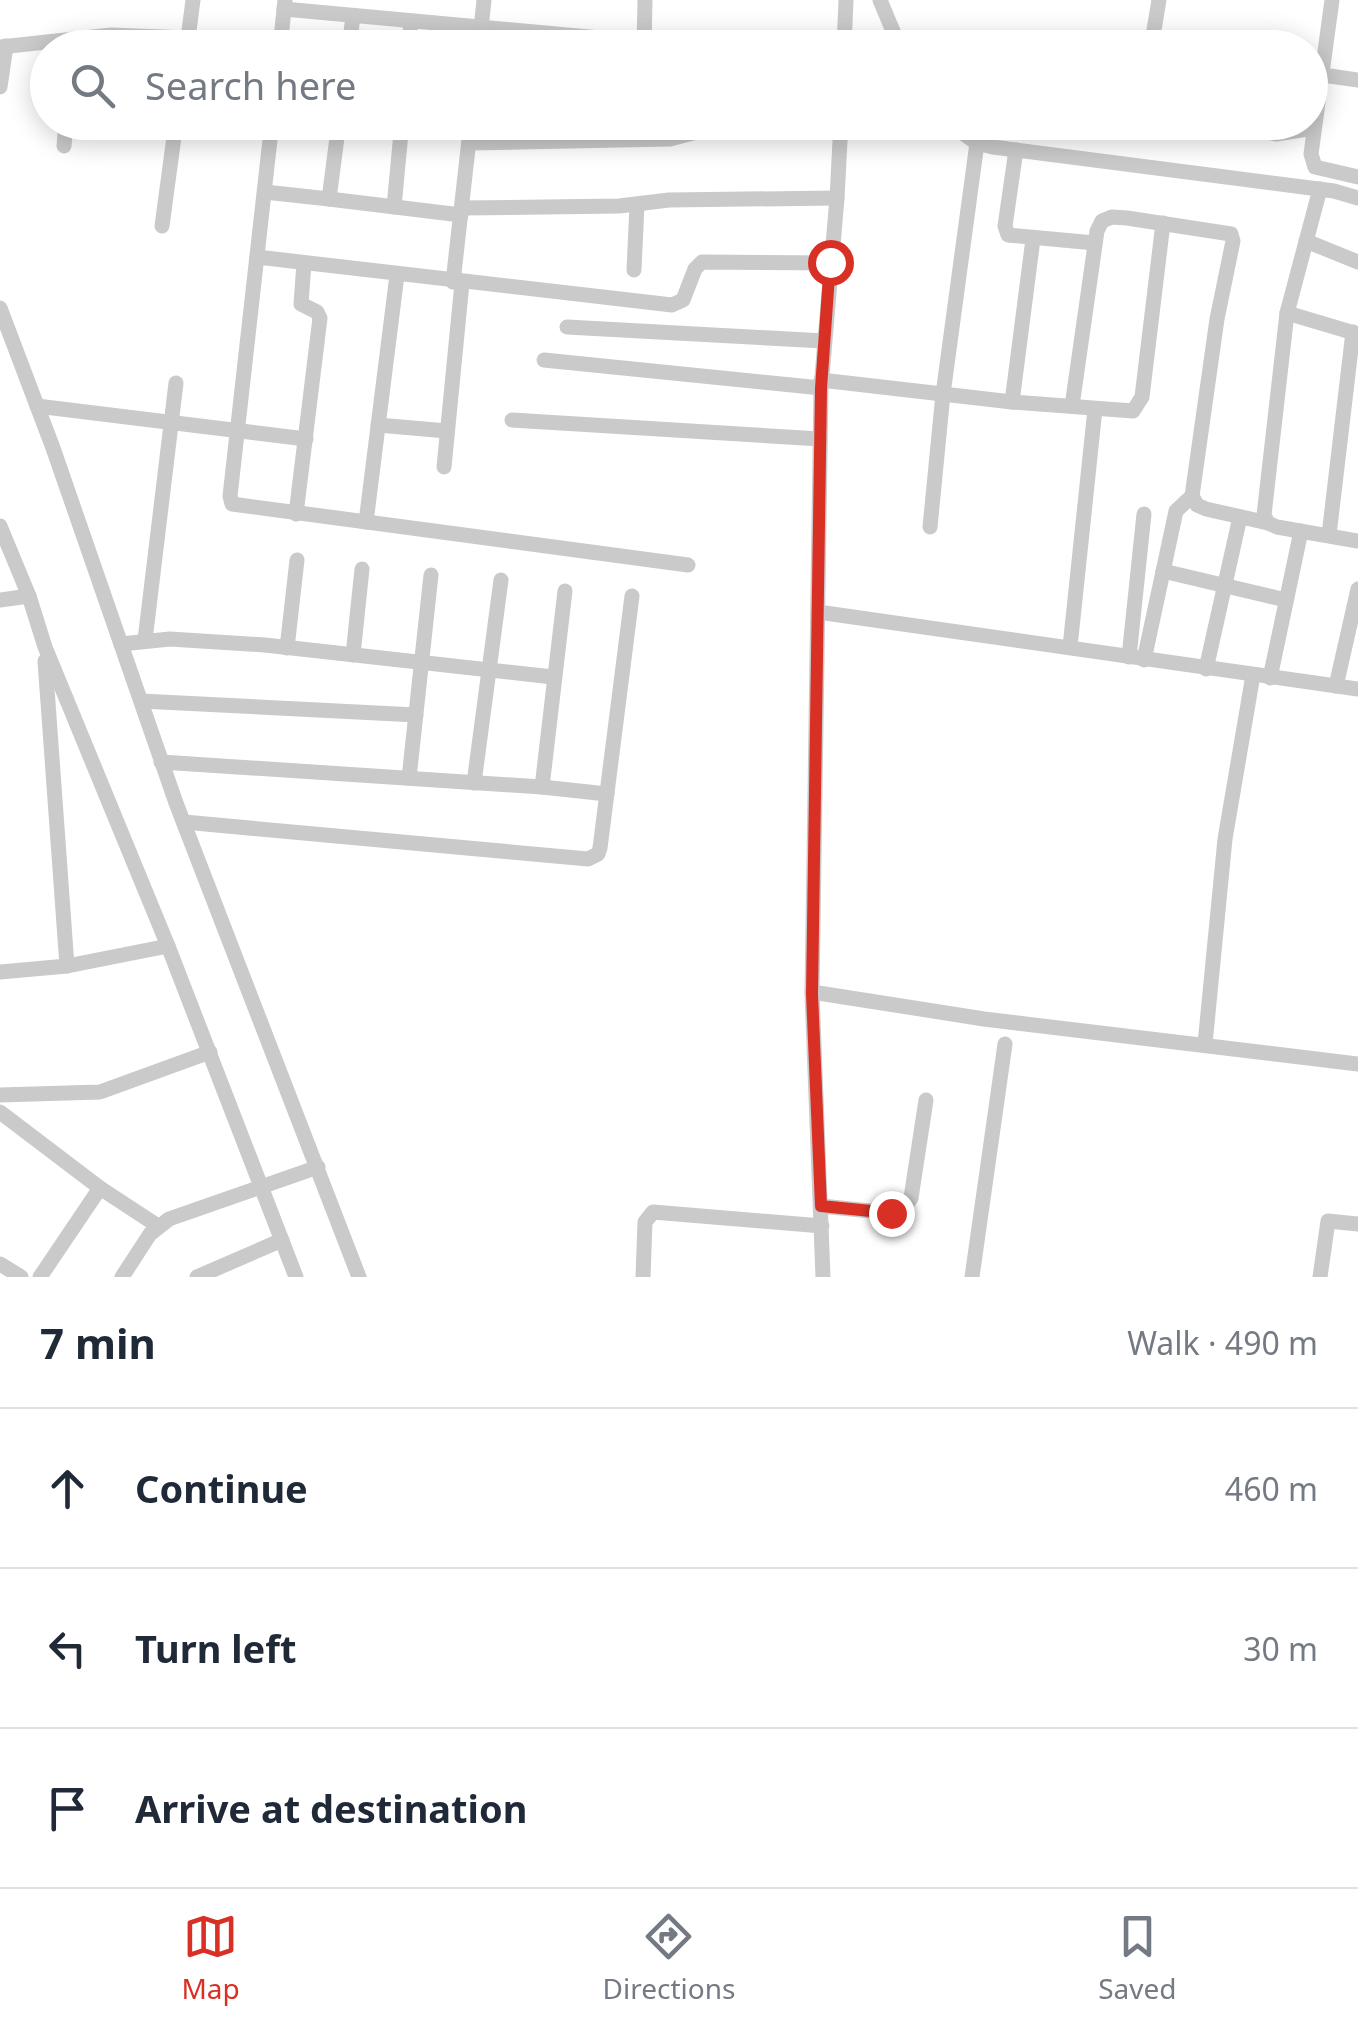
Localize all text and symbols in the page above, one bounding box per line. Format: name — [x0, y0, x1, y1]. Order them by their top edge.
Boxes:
search box — [30, 30, 1328, 140]
icon: search — [65, 58, 120, 113]
text: Search here — [145, 59, 356, 111]
route start — [808, 240, 854, 286]
route end — [869, 1191, 915, 1237]
text: 7 min — [40, 1314, 156, 1371]
text: Walk · 490 m — [1127, 1321, 1318, 1364]
icon: ahead — [40, 1461, 95, 1516]
text: Continue — [135, 1462, 308, 1514]
text: 460 m — [1225, 1467, 1318, 1510]
icon: left — [40, 1621, 95, 1676]
text: Turn left — [135, 1622, 297, 1674]
text: 30 m — [1243, 1627, 1318, 1670]
icon: arrive — [40, 1781, 95, 1836]
text: Arrive at destination — [135, 1782, 527, 1834]
tab: Map — [181, 1909, 240, 2007]
tab: Directions — [603, 1909, 735, 2007]
tab: Saved — [1098, 1909, 1177, 2007]

